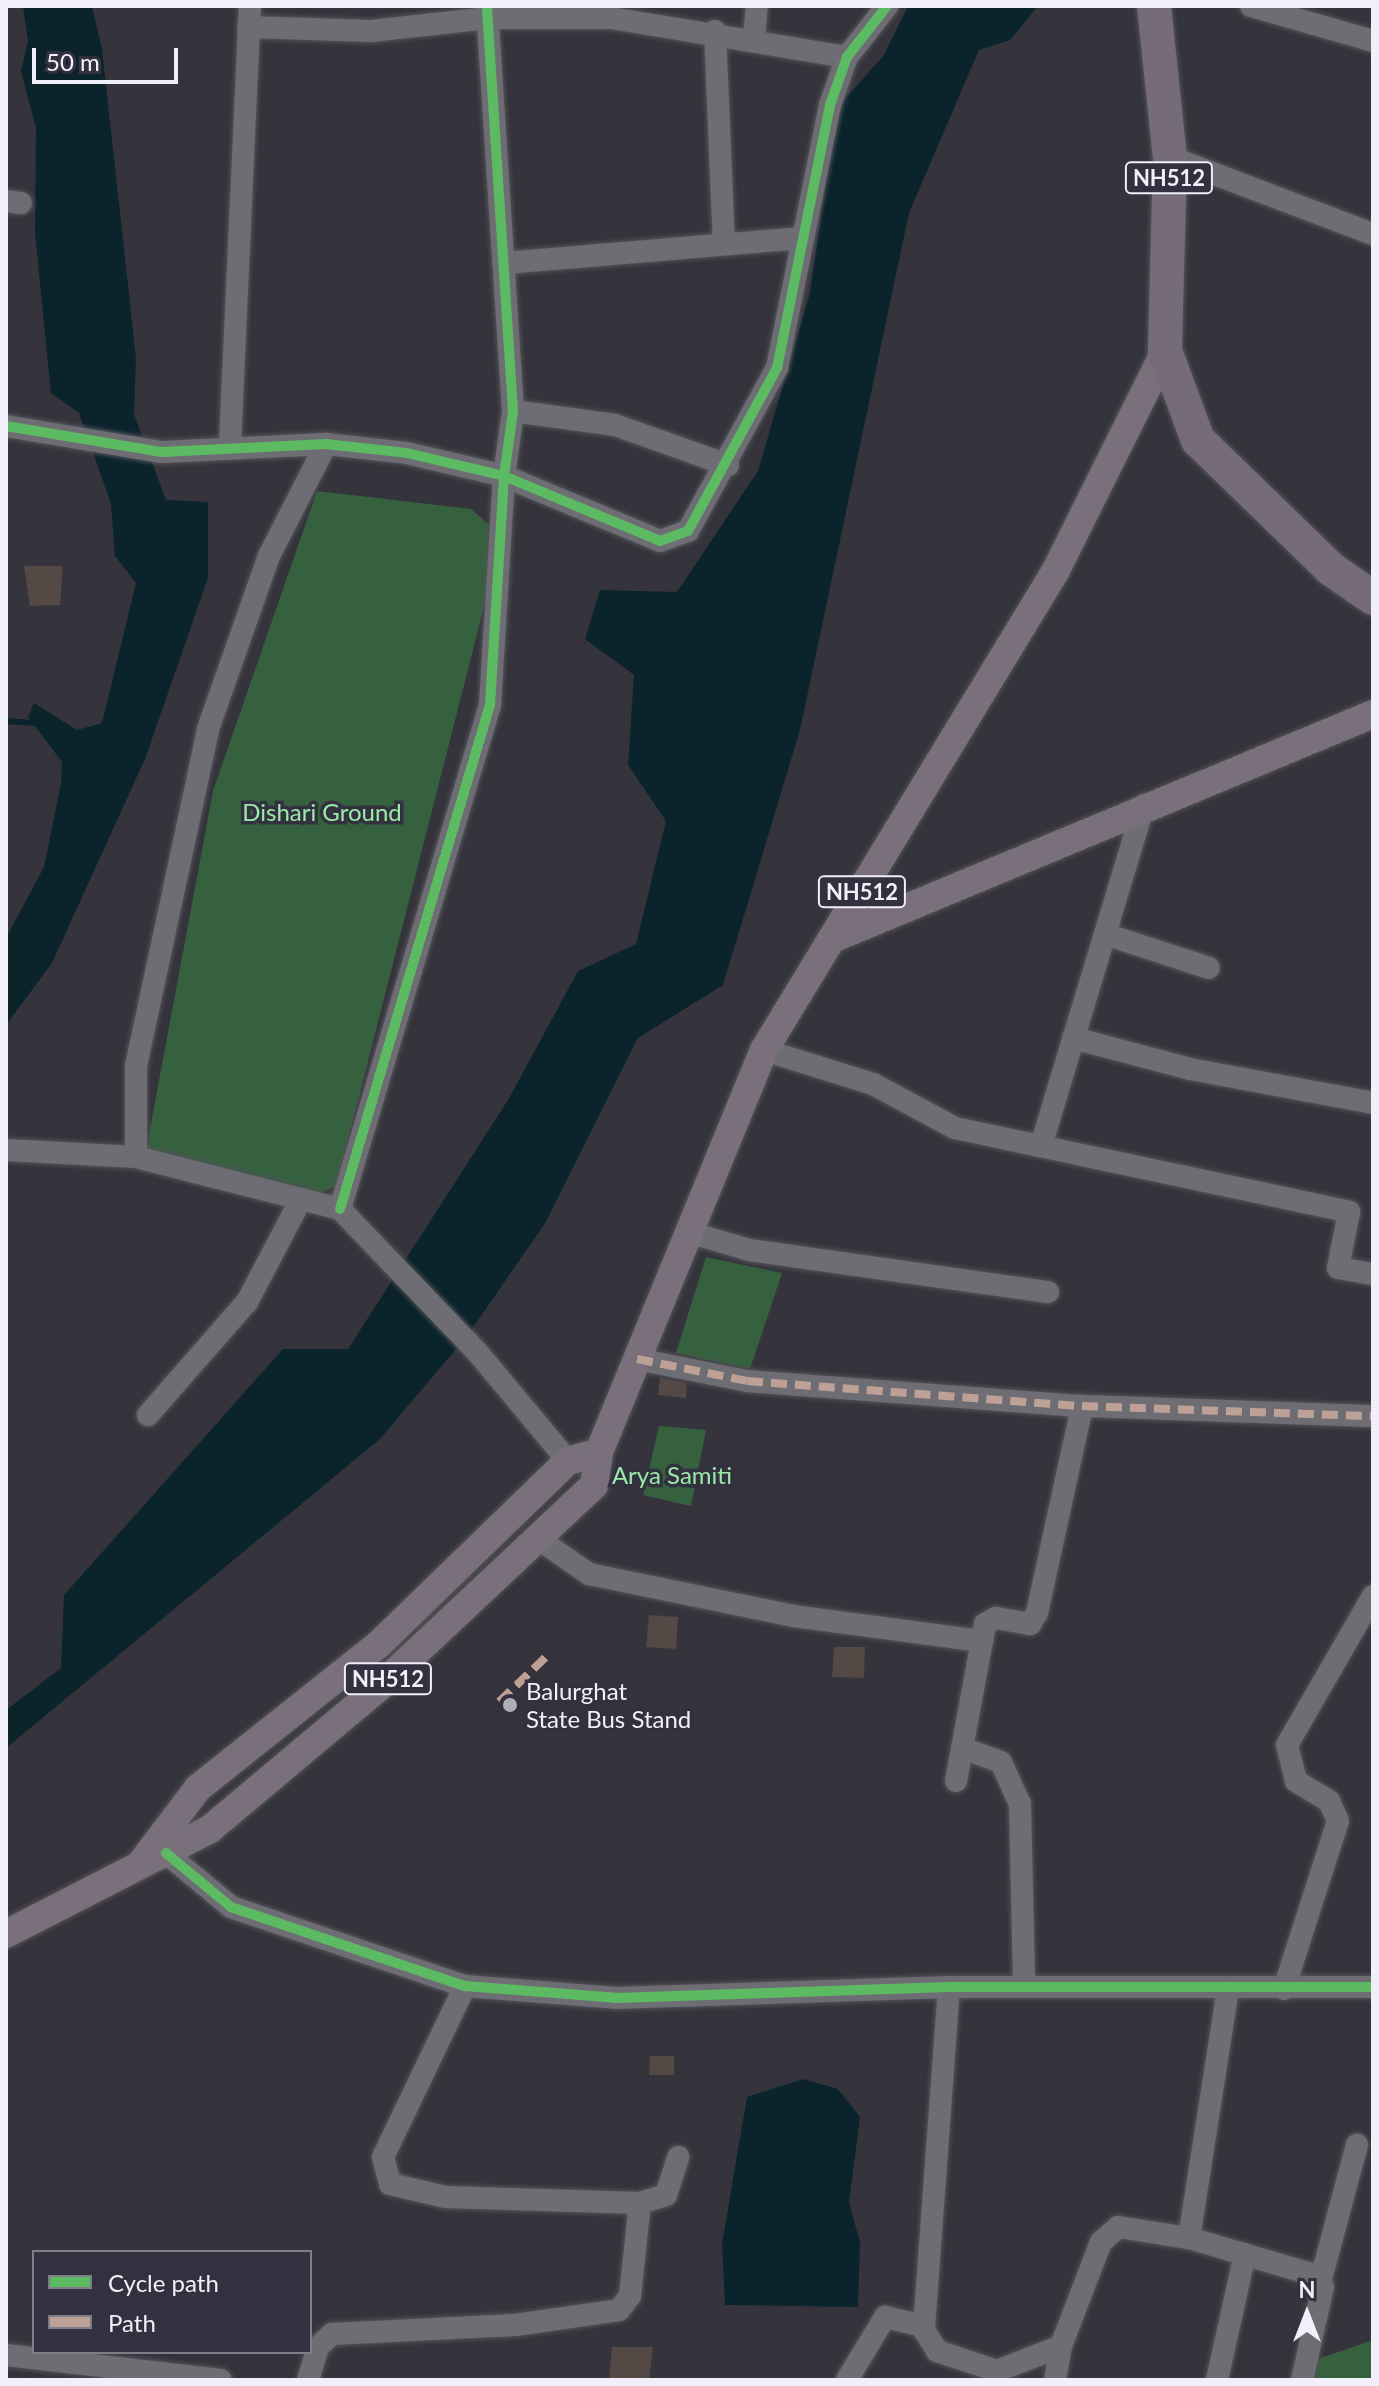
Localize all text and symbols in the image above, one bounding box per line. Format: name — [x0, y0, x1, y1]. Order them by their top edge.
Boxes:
scale bar — [36, 32, 182, 82]
text: 50 m — [46, 47, 100, 76]
road number: NH512 — [1123, 160, 1215, 196]
park label: Dishari Ground — [242, 798, 402, 826]
road number: NH512 — [816, 874, 908, 910]
park label: Arya Samiti — [612, 1461, 732, 1489]
road number: NH512 — [342, 1661, 434, 1697]
place label: Balurghat State Bus Stand — [526, 1677, 691, 1733]
marker: Balurghat State Bus Stand — [501, 1696, 519, 1714]
legend — [32, 2250, 312, 2354]
text: Cycle path — [108, 2268, 219, 2297]
north arrow — [1267, 2274, 1347, 2354]
text: N — [1299, 2276, 1315, 2303]
text: Path — [108, 2308, 156, 2337]

